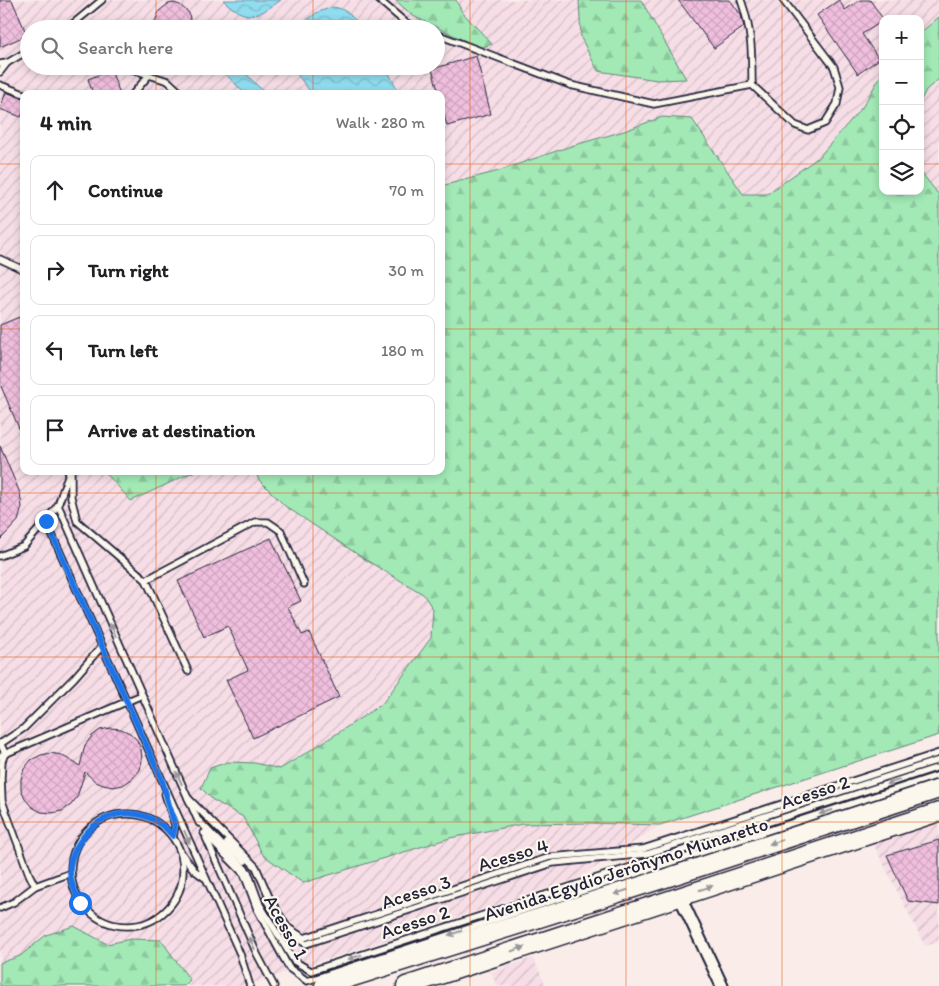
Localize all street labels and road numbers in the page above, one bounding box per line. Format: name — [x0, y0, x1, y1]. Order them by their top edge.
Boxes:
street label: Acesso 2 — [778, 770, 852, 814]
street label: Avenida Egydio Jerônymo Munaretto — [481, 812, 771, 926]
street label: Acesso 4 — [475, 833, 551, 877]
street label: Acesso 3 — [378, 870, 454, 914]
street label: Acesso 1 — [259, 891, 313, 963]
street label: Acesso 2 — [378, 900, 452, 944]

